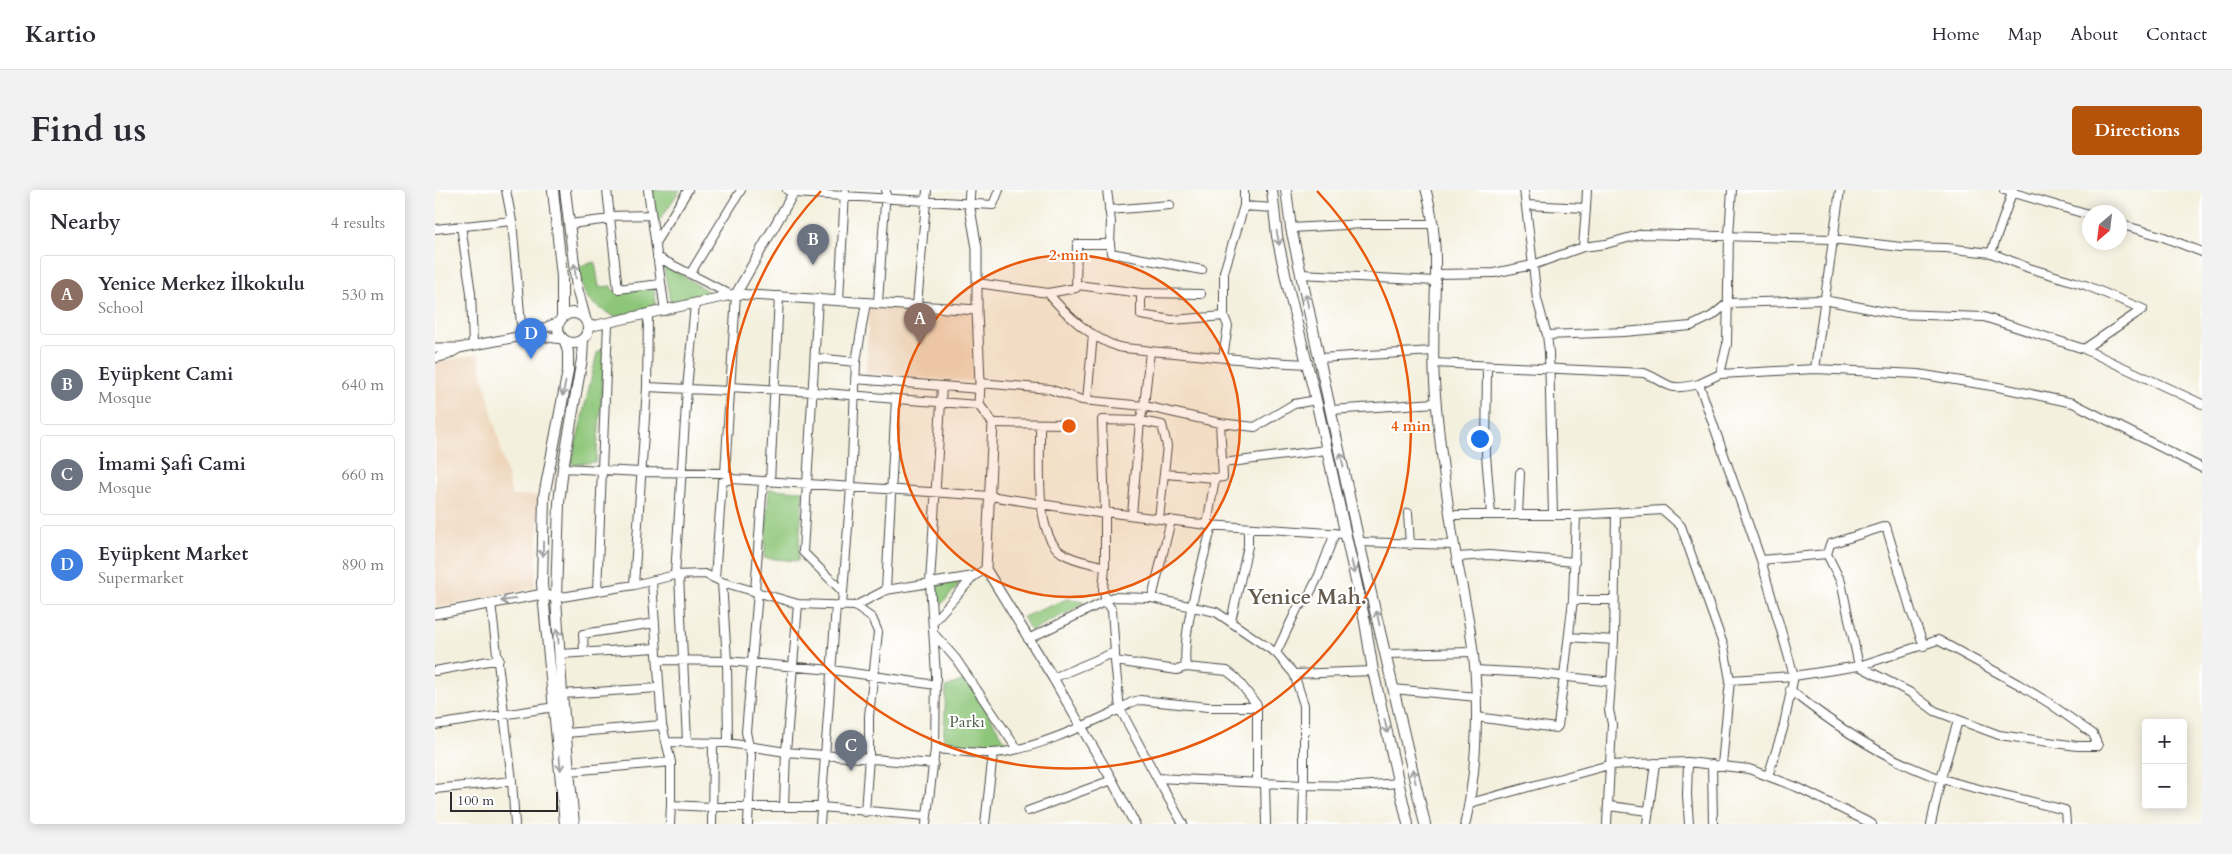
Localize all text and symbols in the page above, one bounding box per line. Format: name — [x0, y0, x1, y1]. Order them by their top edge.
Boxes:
text: Kartio — [25, 18, 96, 51]
text: Home — [1932, 22, 1980, 47]
text: Map — [2008, 22, 2042, 47]
text: About — [2070, 22, 2118, 47]
text: Contact — [2146, 22, 2207, 47]
text: Find us — [30, 106, 146, 154]
button: Directions — [2072, 106, 2202, 155]
north arrow — [2082, 205, 2127, 250]
text: Nearby — [50, 208, 121, 237]
text: 4 results — [331, 212, 385, 234]
pin: B — [797, 224, 829, 265]
one-way arrow — [1274, 230, 1283, 246]
text: 2 min — [1049, 245, 1089, 265]
one-way arrow — [570, 263, 580, 279]
text: Yenice Merkez İlkokulu — [98, 271, 305, 297]
text: A — [61, 284, 73, 306]
text: 530 m — [342, 284, 384, 306]
one-way arrow — [1302, 293, 1311, 309]
text: School — [98, 297, 143, 319]
pin: A — [904, 303, 936, 344]
pin: D — [515, 318, 547, 359]
text: Eyüpkent Cami — [98, 361, 233, 387]
text: B — [61, 374, 73, 396]
text: 640 m — [342, 374, 384, 396]
one-way arrow — [559, 380, 569, 396]
text: Mosque — [98, 387, 152, 409]
text: 4 min — [1391, 416, 1431, 436]
centre of rings — [1060, 417, 1078, 435]
your location — [1467, 426, 1493, 452]
text: İmami Şafi Cami — [98, 451, 246, 477]
one-way arrow — [1337, 452, 1346, 468]
text: C — [61, 464, 73, 486]
text: 660 m — [342, 464, 384, 486]
text: Mosque — [98, 477, 152, 499]
text: Eyüpkent Market — [98, 541, 248, 567]
one-way arrow — [538, 541, 547, 557]
text: D — [60, 554, 74, 576]
text: 890 m — [342, 554, 384, 576]
one-way arrow — [1349, 559, 1358, 575]
text: Supermarket — [98, 567, 184, 589]
district label: Yenice Mah. — [1247, 583, 1367, 612]
one-way arrow — [501, 596, 517, 606]
one-way arrow — [1373, 611, 1382, 627]
one-way arrow — [554, 628, 563, 644]
park label: Parkı — [949, 711, 985, 733]
one-way arrow — [1382, 718, 1391, 734]
map controls — [2142, 719, 2187, 809]
button: + — [2142, 719, 2187, 764]
pin: C — [835, 730, 867, 771]
one-way arrow — [555, 755, 565, 771]
button: − — [2142, 764, 2187, 809]
one-way arrow — [1409, 769, 1418, 785]
scale bar — [450, 789, 557, 812]
text: 100 m — [457, 791, 494, 810]

